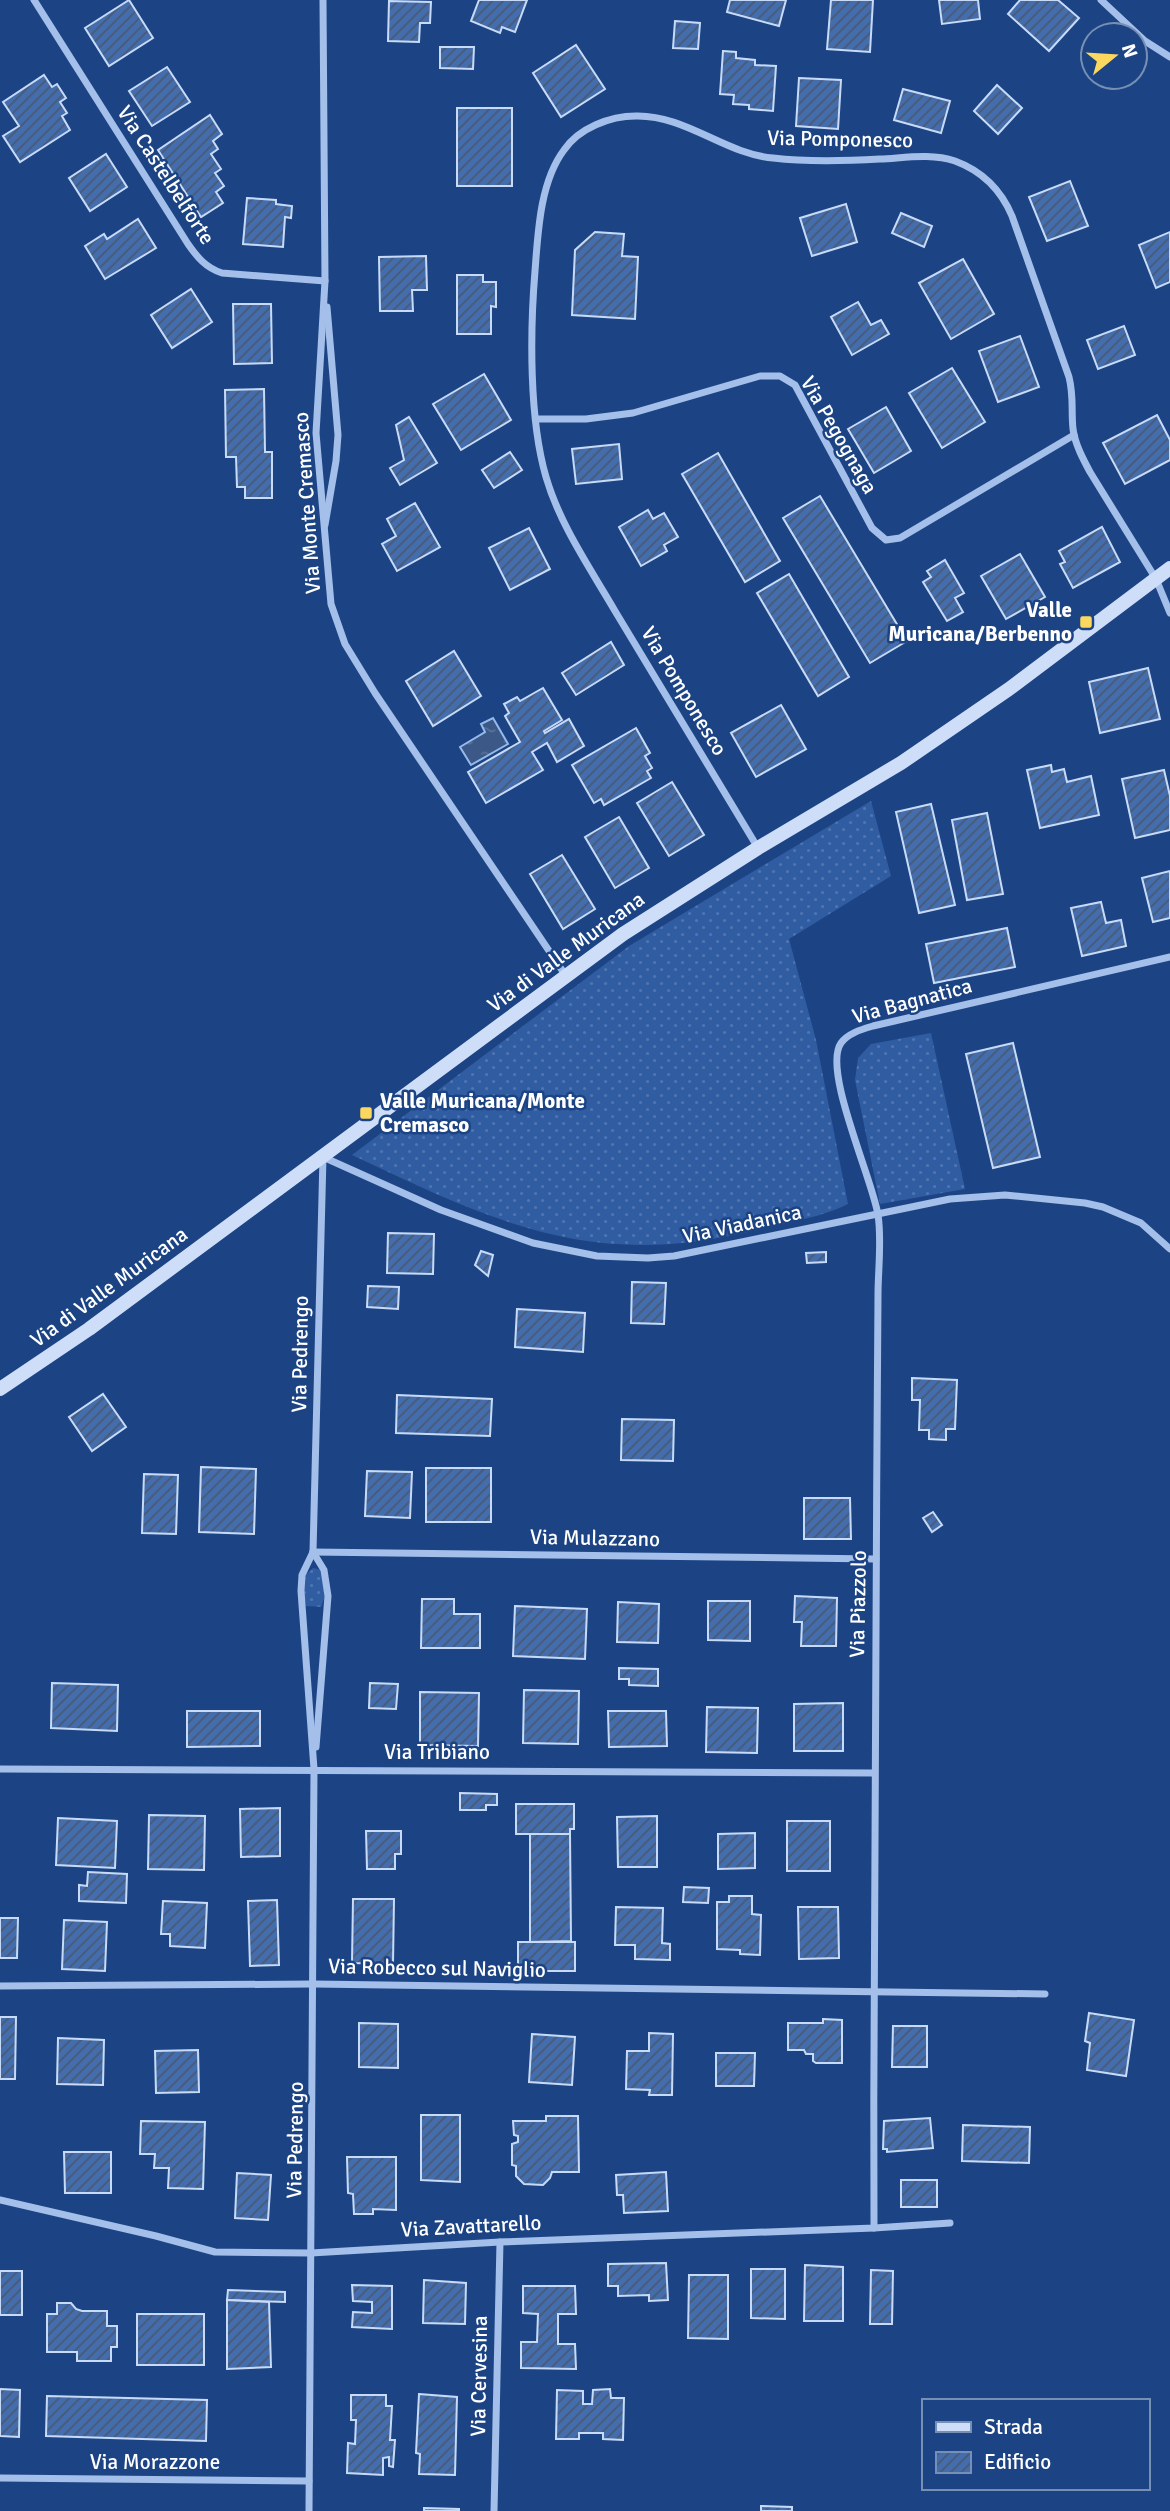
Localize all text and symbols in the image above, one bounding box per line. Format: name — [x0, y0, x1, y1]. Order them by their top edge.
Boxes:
north arrow — [1079, 21, 1149, 91]
text: N — [1116, 41, 1143, 61]
street label: Via Castelbelforte — [111, 101, 221, 249]
street label: Via Pomponesco — [767, 125, 913, 153]
street label: Via Pegognaga — [795, 371, 883, 499]
street label: Via Monte Cremasco — [288, 411, 326, 595]
place label: Valle Muricana/Berbenno — [888, 597, 1072, 647]
marker: Valle Muricana/Berbenno — [1078, 614, 1094, 630]
street label: Via Pomponesco — [635, 622, 733, 760]
street label: Via di Valle Muricana — [482, 886, 650, 1018]
street label: Via Bagnatica — [849, 973, 975, 1029]
place label: Valle Muricana/Monte Cremasco — [380, 1088, 585, 1138]
marker: Valle Muricana/Monte Cremasco — [358, 1105, 374, 1121]
street label: Via Viadanica — [680, 1199, 804, 1249]
street label: Via di Valle Muricana — [25, 1221, 193, 1353]
street label: Via Pedrengo — [286, 1295, 314, 1413]
street label: Via Mulazzano — [530, 1524, 660, 1552]
street label: Via Piazzolo — [844, 1550, 872, 1658]
street label: Via Tribiano — [384, 1739, 490, 1765]
street label: Via Robecco sul Naviglio — [328, 1953, 546, 1983]
street label: Via Pedrengo — [281, 2081, 309, 2199]
street label: Via Zavattarello — [400, 2209, 542, 2243]
street label: Via Cervesina — [465, 2315, 493, 2437]
legend — [922, 2399, 1149, 2490]
text: Strada — [984, 2414, 1043, 2440]
street label: Via Morazzone — [90, 2449, 220, 2475]
text: Edificio — [984, 2449, 1051, 2475]

